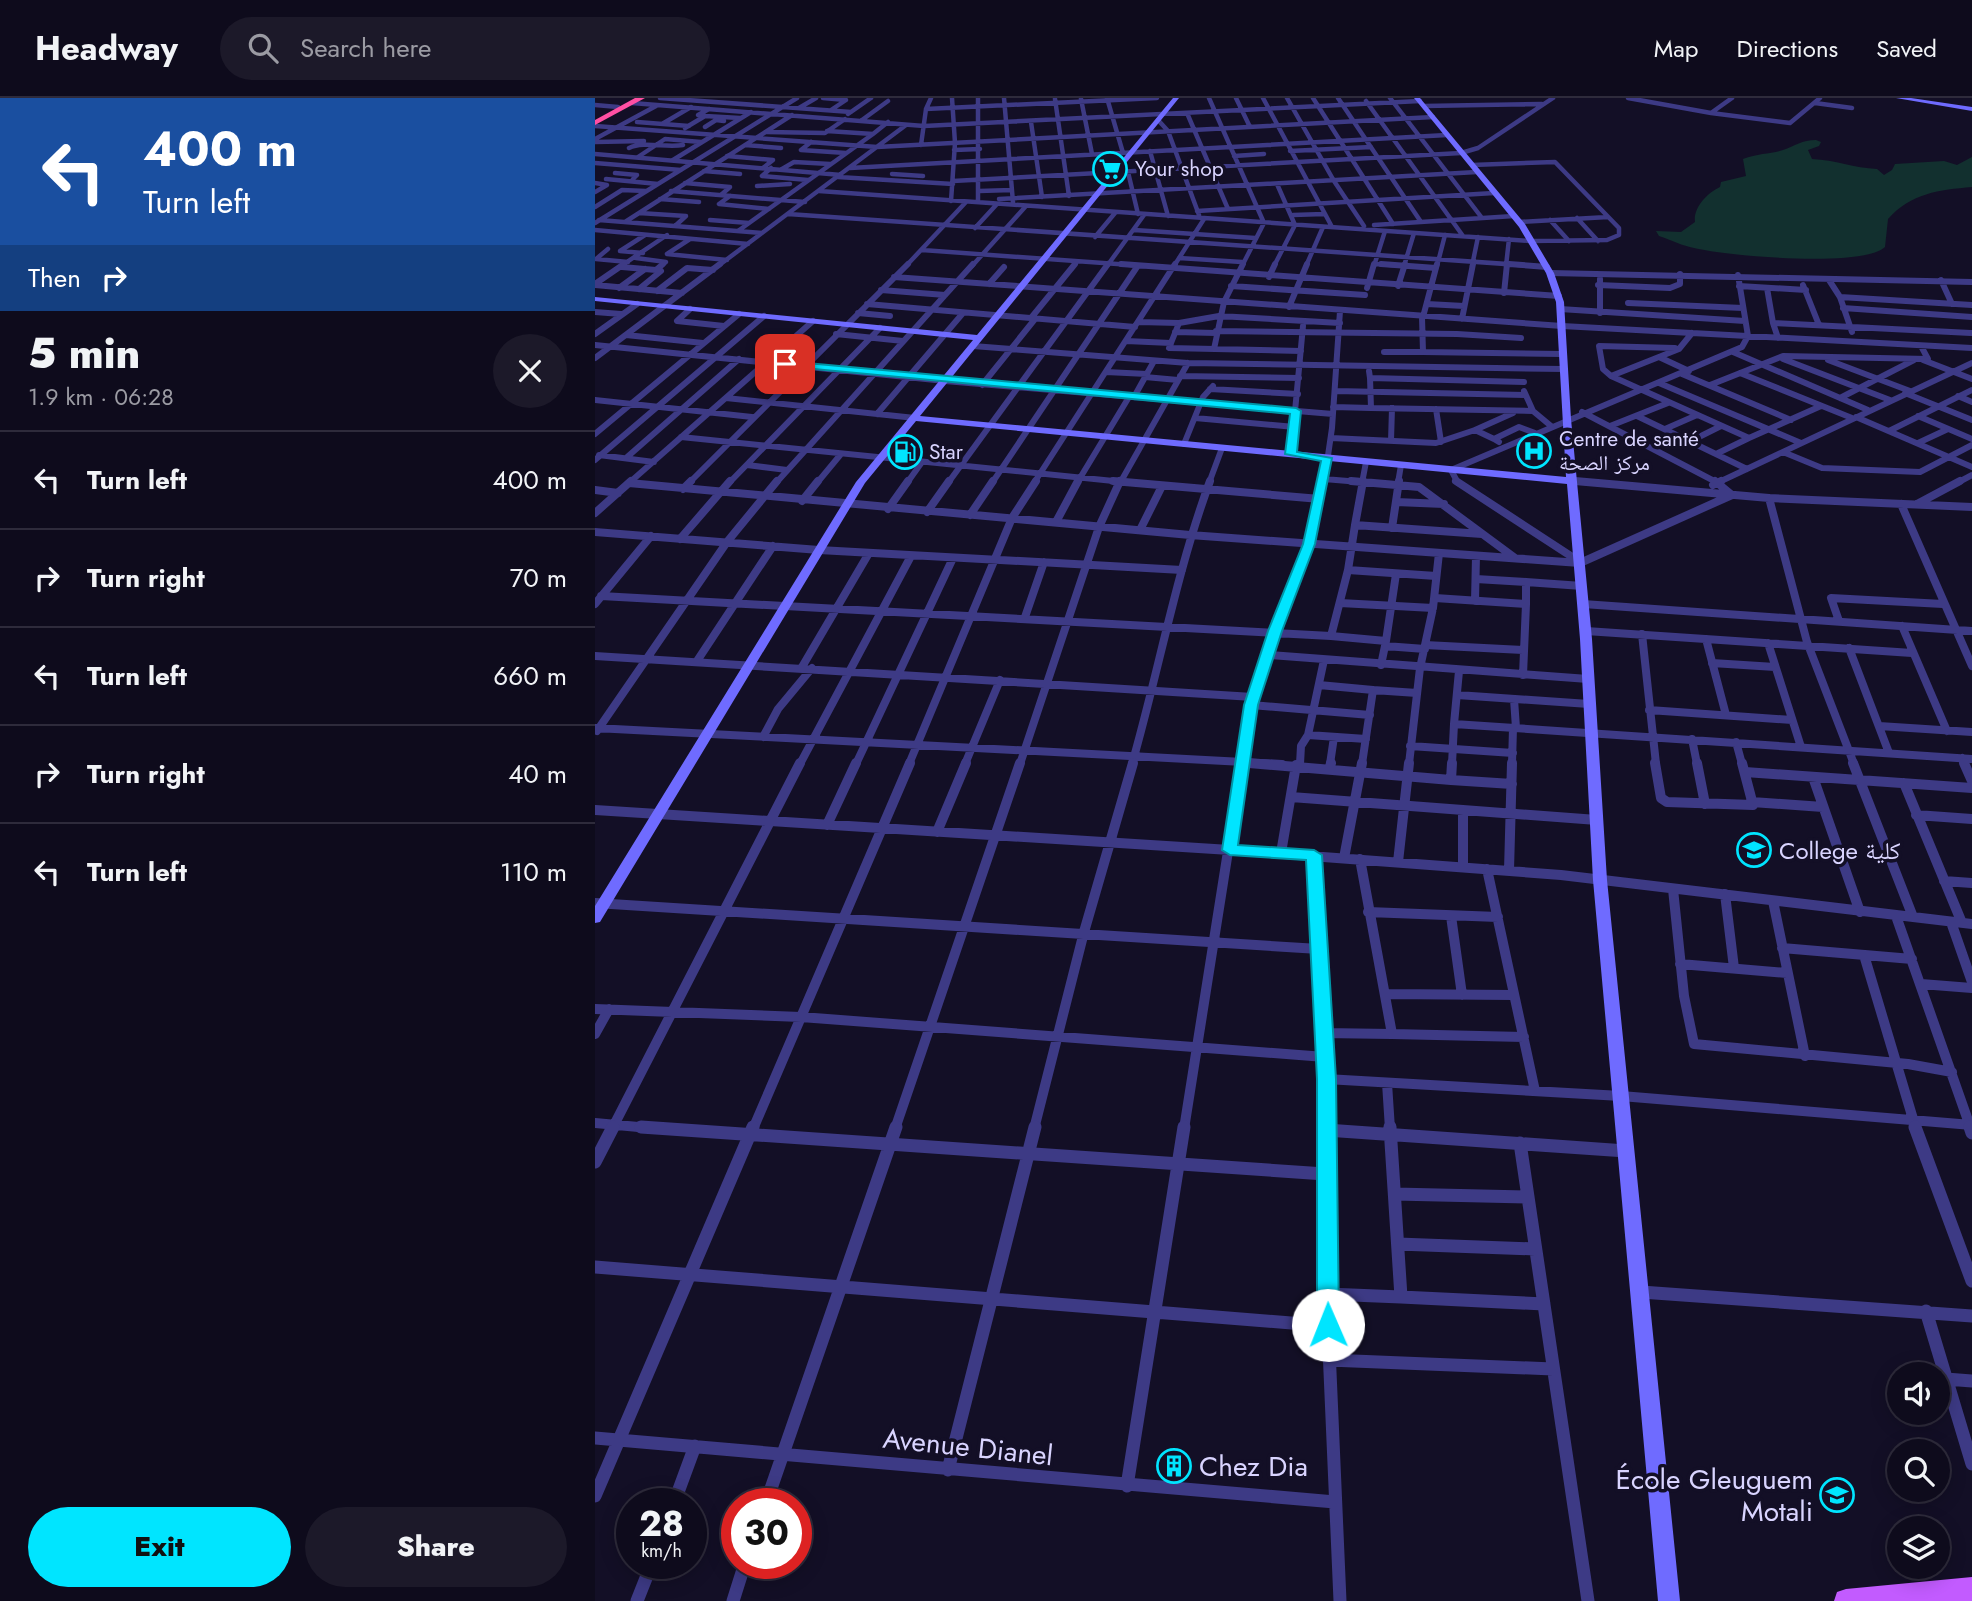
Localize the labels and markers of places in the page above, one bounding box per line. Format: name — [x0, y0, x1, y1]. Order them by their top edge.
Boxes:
supermarket icon: Your shop — [1091, 150, 1129, 188]
place label: Your shop — [1135, 154, 1224, 184]
pin — [755, 334, 815, 394]
place label: Centre de santé مركز الصحة — [1559, 424, 1699, 478]
hospital icon: Centre de santé مركز الصحة — [1515, 432, 1553, 470]
fuel station icon: Star — [886, 433, 924, 471]
place label: Star — [929, 437, 964, 467]
school or university icon: College كلية — [1735, 831, 1773, 869]
place label: College كلية — [1779, 833, 1901, 868]
place label: Chez Dia — [1199, 1446, 1308, 1487]
building icon: Chez Dia — [1155, 1447, 1193, 1485]
place label: École Gleuguem Motali — [1615, 1459, 1813, 1532]
school or university icon: École Gleuguem Motali — [1818, 1476, 1856, 1514]

